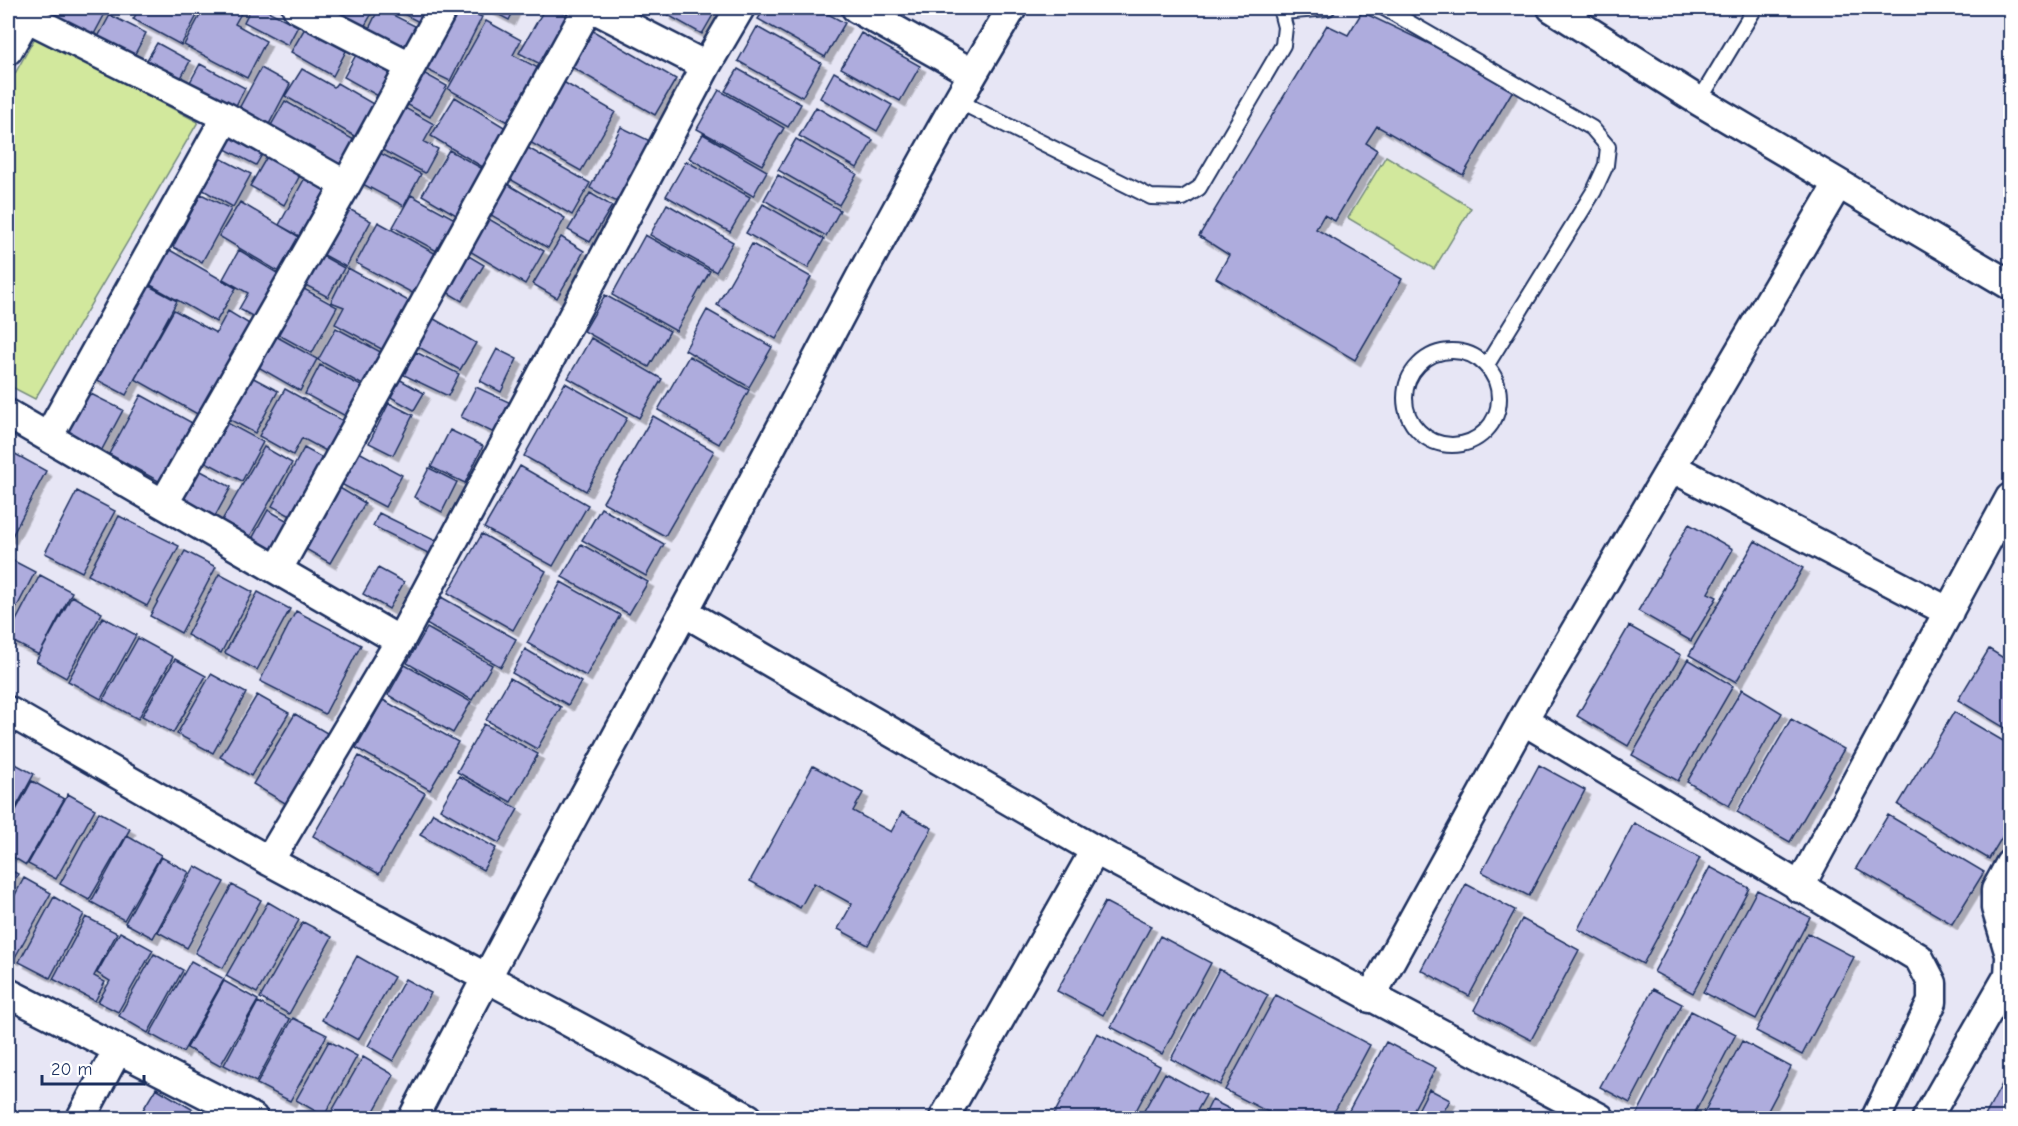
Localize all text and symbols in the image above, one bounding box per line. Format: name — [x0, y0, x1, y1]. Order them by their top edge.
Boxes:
scale bar — [42, 1048, 144, 1086]
text: 20 m — [51, 1059, 92, 1080]

